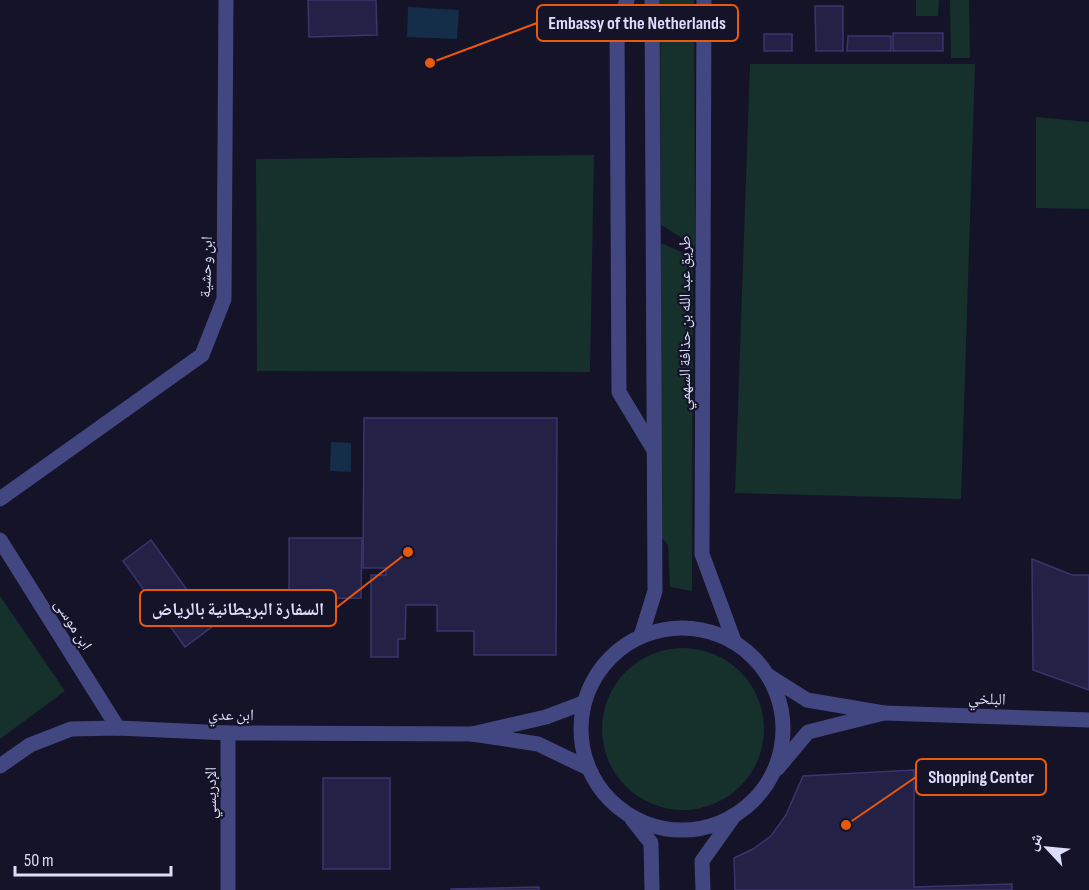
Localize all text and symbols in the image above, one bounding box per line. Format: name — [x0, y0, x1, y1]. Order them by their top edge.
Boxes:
callout: Embassy of the Netherlands — [537, 5, 738, 41]
text: Embassy of the Netherlands — [548, 13, 726, 34]
street label: ابن وحشية — [196, 236, 217, 298]
street label: طريق عبد الله بن حذافة السهمي — [676, 236, 697, 410]
callout: السفارة البريطانية بالرياض — [140, 590, 336, 626]
street label: ابن موسى — [50, 596, 96, 654]
text: السفارة البريطانية بالرياض — [152, 599, 324, 620]
street label: البلخي — [968, 689, 1006, 712]
street label: ابن عدي — [208, 706, 254, 727]
callout: Shopping Center — [916, 759, 1046, 795]
street label: الإدريسي — [202, 767, 223, 819]
text: Shopping Center — [928, 767, 1034, 788]
north arrow — [1017, 818, 1077, 878]
text: ش — [1023, 830, 1047, 854]
scale bar — [15, 839, 171, 877]
text: 50 m — [24, 850, 54, 871]

